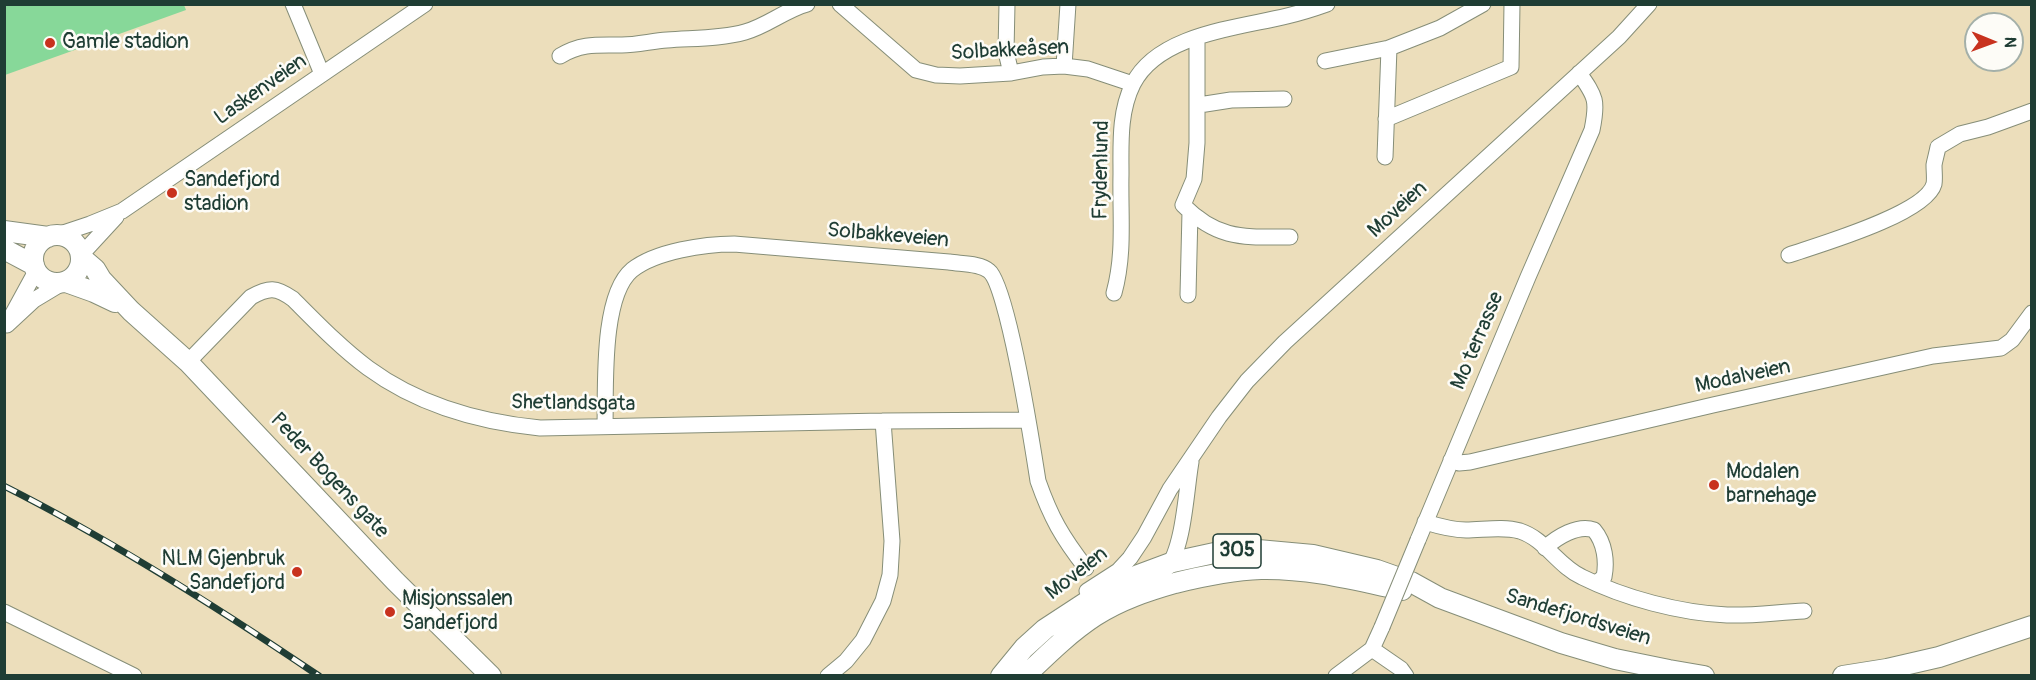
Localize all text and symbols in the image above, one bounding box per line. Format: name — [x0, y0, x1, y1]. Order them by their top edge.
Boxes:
north arrow — [1964, 12, 2024, 72]
place label: Gamle stadion — [62, 30, 189, 56]
street label: Solbakkeåsen — [950, 35, 1070, 67]
marker: Gamle stadion — [43, 36, 57, 50]
text: N — [2000, 37, 2020, 48]
street label: Laskenveien — [210, 49, 312, 131]
street label: Frydenlund — [1089, 120, 1115, 220]
place label: Sandefjord stadion — [184, 168, 280, 218]
street label: Moveien — [1363, 176, 1433, 244]
marker: Sandefjord stadion — [165, 186, 179, 200]
street label: Solbakkeveien — [826, 218, 950, 254]
street label: Mo terrasse — [1446, 288, 1510, 394]
street label: Modalveien — [1693, 355, 1793, 399]
street label: Shetlandsgata — [511, 390, 635, 418]
street label: Peder Bogens gate — [264, 408, 394, 544]
place label: Modalen barnehage — [1726, 460, 1816, 510]
marker: Modalen barnehage — [1707, 478, 1721, 492]
road number: 305 — [1213, 534, 1261, 568]
street label: Moveien — [1041, 542, 1113, 606]
place label: NLM Gjenbruk Sandefjord — [162, 547, 285, 597]
marker: NLM Gjenbruk Sandefjord — [290, 565, 304, 579]
street label: Sandefjordsveien — [1502, 584, 1654, 652]
place label: Misjonssalen Sandefjord — [402, 587, 513, 637]
marker: Misjonssalen Sandefjord — [383, 605, 397, 619]

